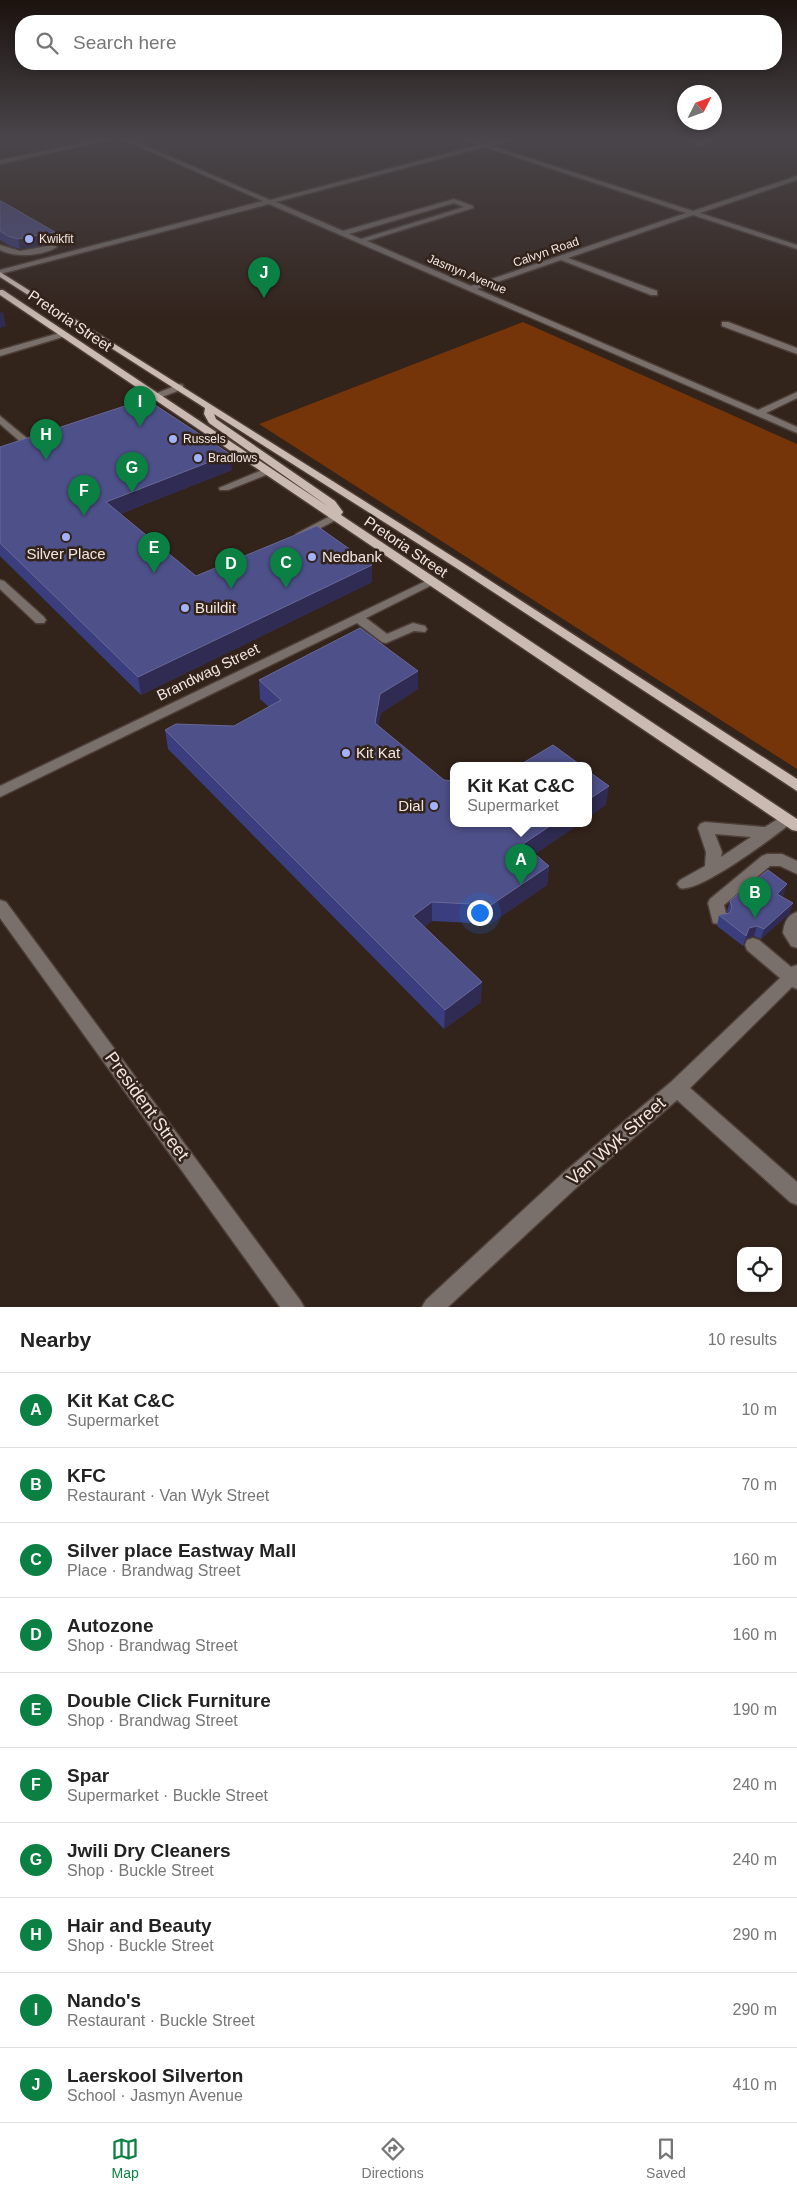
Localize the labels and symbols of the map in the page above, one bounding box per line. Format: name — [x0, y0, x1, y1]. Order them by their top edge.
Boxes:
north arrow — [677, 85, 722, 130]
place label: Kwikfit — [39, 232, 74, 246]
marker: Kwikfit — [23, 233, 35, 245]
street label: Calvyn Road — [511, 234, 581, 270]
street label: Jasmyn Avenue — [425, 251, 509, 297]
pin: J — [248, 257, 280, 298]
street label: Pretoria Street — [25, 286, 116, 355]
pin: I — [124, 386, 156, 427]
pin: H — [30, 419, 62, 460]
place label: Russels — [183, 432, 226, 446]
marker: Russels — [167, 433, 179, 445]
place label: Bradlows — [208, 451, 257, 465]
pin: G — [116, 452, 148, 493]
marker: Bradlows — [192, 452, 204, 464]
pin: F — [68, 475, 100, 516]
street label: Pretoria Street — [361, 512, 452, 581]
marker: Silver Place — [60, 531, 72, 543]
pin: E — [138, 532, 170, 573]
place label: Silver Place — [26, 545, 106, 562]
pin: C — [270, 547, 302, 588]
pin: D — [215, 548, 247, 589]
place label: Nedbank — [322, 548, 383, 565]
marker: Nedbank — [306, 551, 318, 563]
place label: Buildit — [195, 599, 237, 616]
marker: Buildit — [179, 602, 191, 614]
street label: Brandwag Street — [154, 639, 262, 704]
place label: Kit Kat — [356, 744, 401, 761]
marker: Kit Kat — [340, 747, 352, 759]
place label: Dial — [398, 797, 424, 814]
marker: Dial — [428, 800, 440, 812]
pin: A — [505, 844, 537, 885]
pin: B — [739, 877, 771, 918]
your location — [467, 900, 493, 926]
street label: President Street — [101, 1048, 193, 1164]
street label: Van Wyk Street — [563, 1093, 669, 1189]

